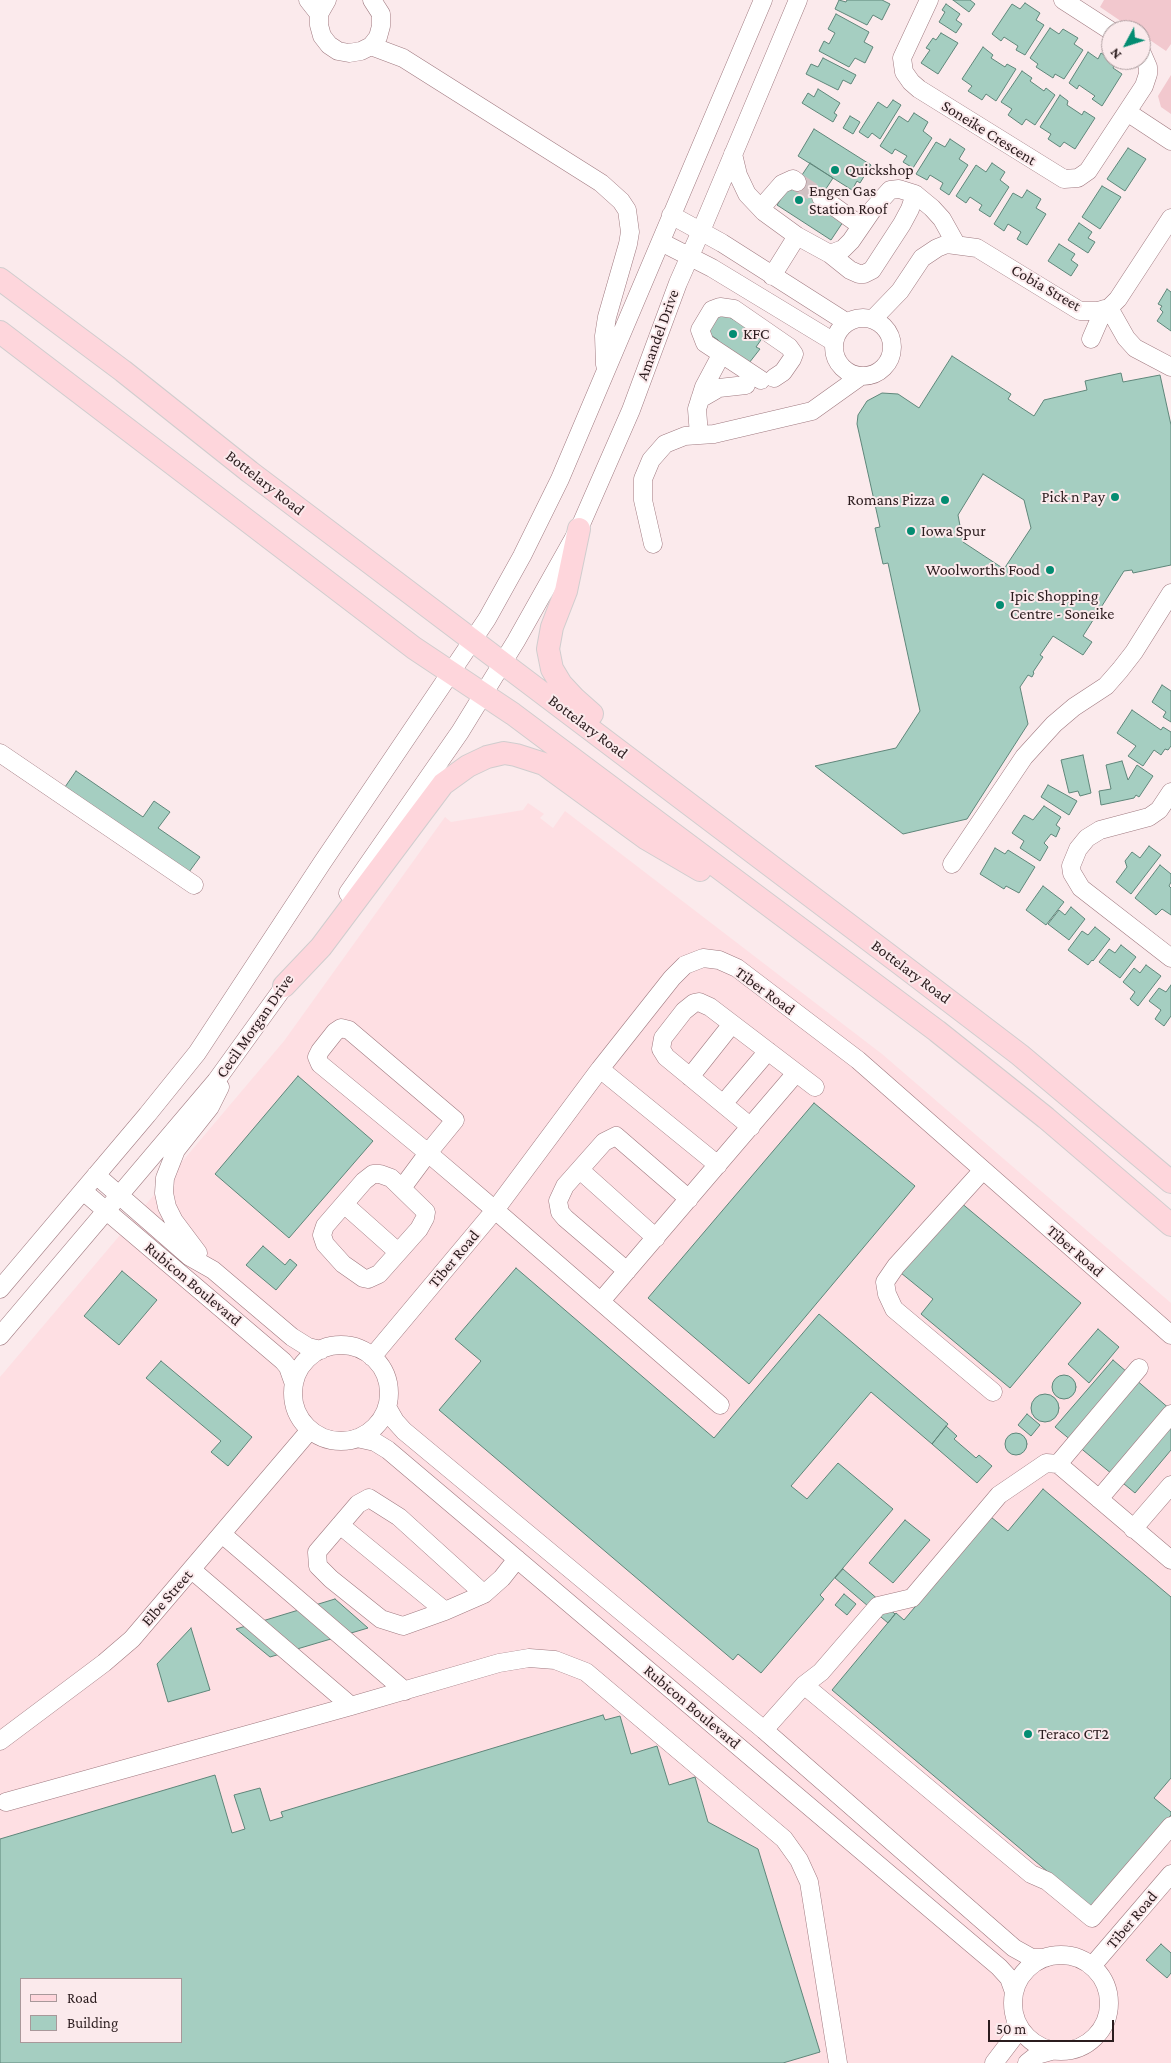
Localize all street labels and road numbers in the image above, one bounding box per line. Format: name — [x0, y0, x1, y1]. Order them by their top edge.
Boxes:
street label: Soneike Crescent — [938, 96, 1040, 170]
street label: Cobia Street — [1008, 260, 1084, 316]
street label: Amandel Drive — [633, 287, 683, 383]
street label: Bottelary Road — [222, 446, 308, 520]
street label: Bottelary Road — [545, 691, 631, 763]
street label: Bottelary Road — [868, 936, 954, 1008]
street label: Tiber Road — [731, 963, 799, 1019]
street label: Cecil Morgan Drive — [212, 970, 298, 1082]
street label: Tiber Road — [1043, 1221, 1107, 1281]
street label: Tiber Road — [424, 1226, 484, 1292]
street label: Rubicon Boulevard — [141, 1238, 245, 1330]
street label: Elbe Street — [137, 1566, 197, 1630]
street label: Rubicon Boulevard — [640, 1661, 744, 1753]
street label: Tiber Road — [1102, 1887, 1162, 1953]

